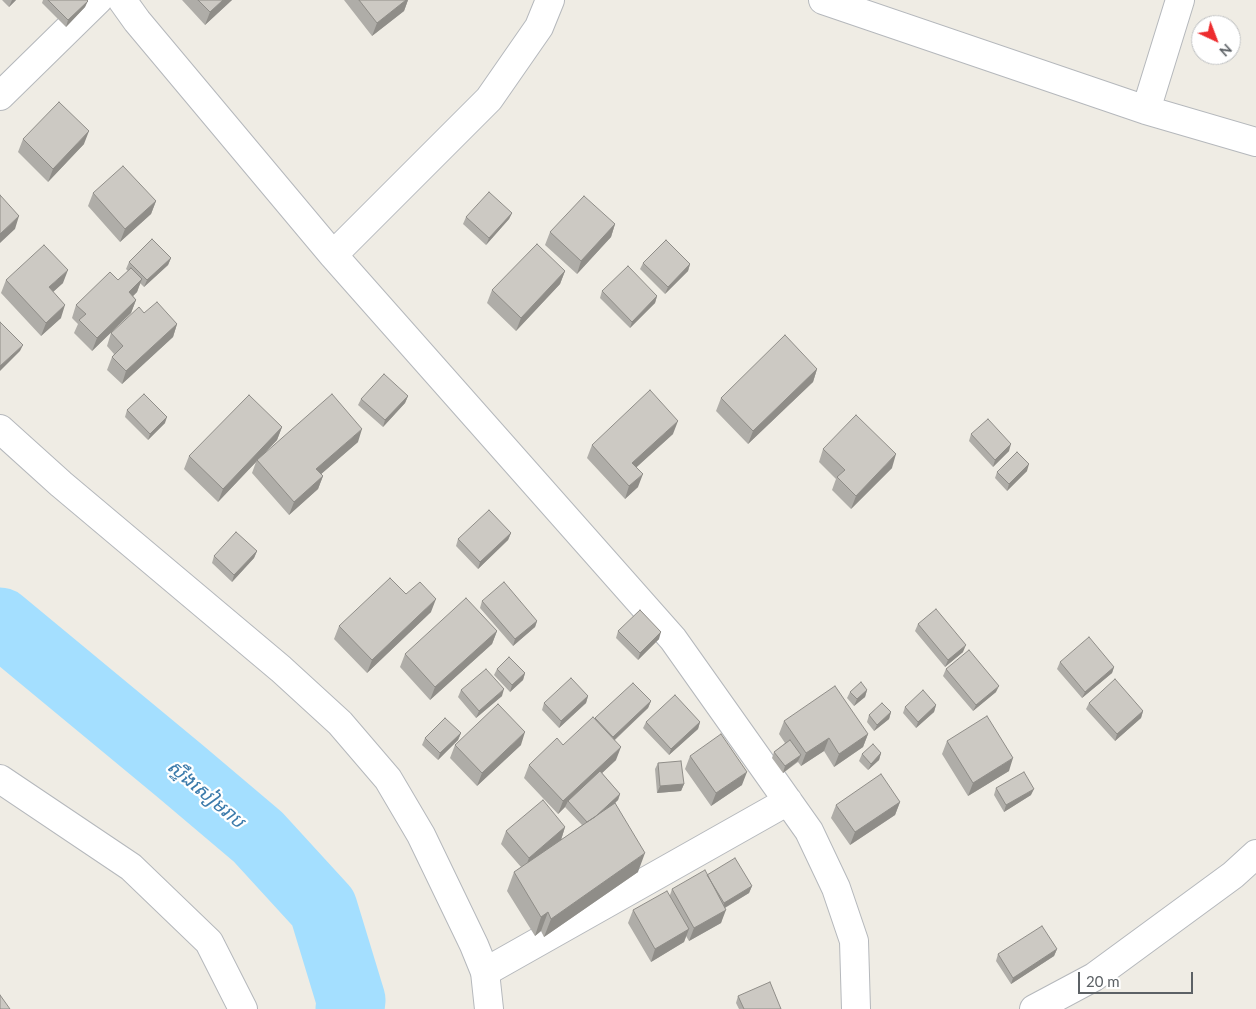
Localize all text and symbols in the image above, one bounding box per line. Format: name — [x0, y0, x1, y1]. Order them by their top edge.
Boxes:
north arrow — [1191, 15, 1241, 65]
text: N — [1216, 41, 1236, 60]
water label: ស្ទឹងសៀមរាប — [163, 755, 249, 833]
scale bar — [1081, 962, 1196, 994]
text: 20 m — [1086, 972, 1120, 990]

